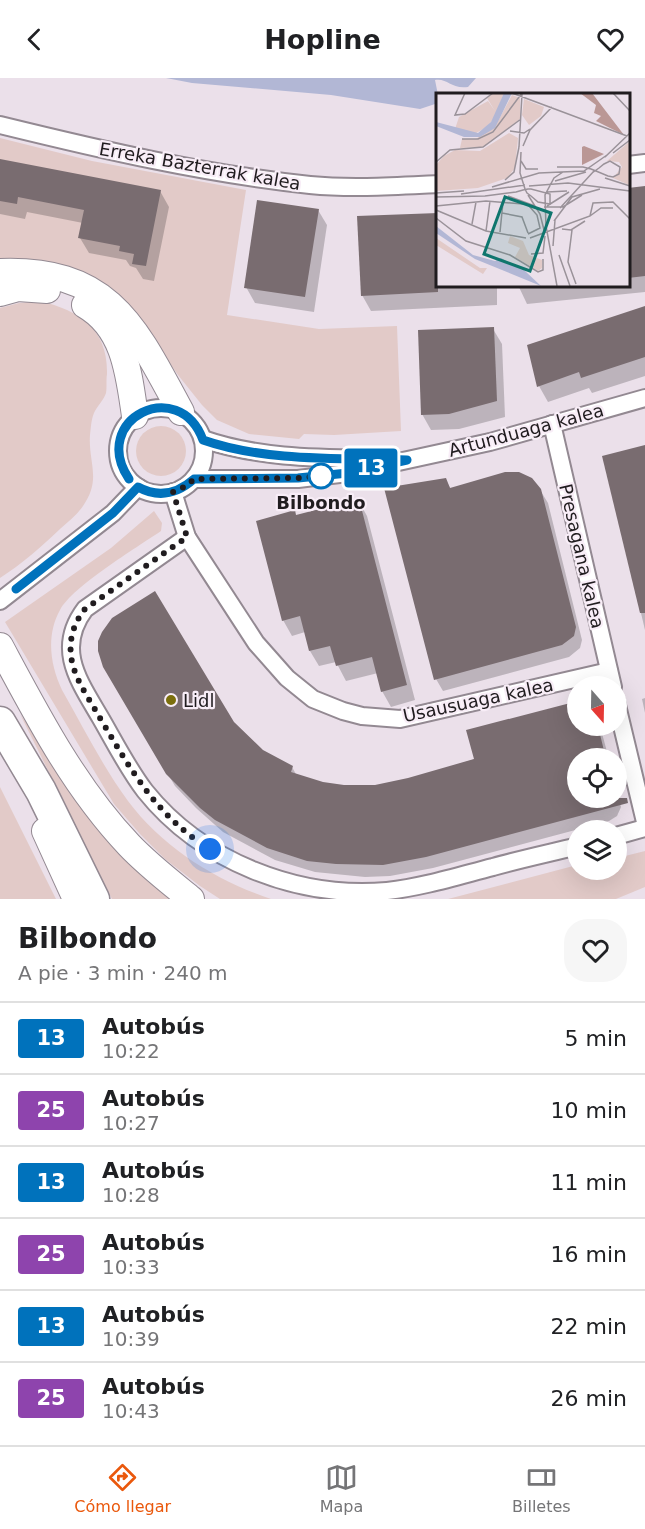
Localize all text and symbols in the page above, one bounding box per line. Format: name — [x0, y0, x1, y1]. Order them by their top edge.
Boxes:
icon: back — [18, 23, 51, 56]
icon: heart — [594, 23, 627, 56]
text: Hopline — [264, 24, 381, 55]
inset map — [436, 93, 630, 286]
street label: Erreka Bazterrak kalea — [98, 138, 302, 194]
street label: Artunduaga kalea — [446, 399, 606, 461]
line badge: 13 — [344, 448, 398, 488]
text: 13 — [356, 456, 386, 480]
marker: Bilbondo — [308, 463, 334, 489]
street label: Presagana kalea — [555, 482, 609, 630]
place label: Bilbondo — [276, 492, 366, 513]
street label: Usausuaga kalea — [401, 674, 555, 726]
north arrow — [567, 676, 627, 736]
map controls — [567, 676, 627, 880]
place label: Lidl — [183, 690, 214, 711]
marker: Lidl — [164, 693, 178, 707]
button: locate — [567, 748, 627, 808]
button: layers — [567, 820, 627, 880]
your location — [195, 834, 225, 864]
button: heart — [564, 919, 627, 982]
text: Bilbondo — [18, 922, 157, 955]
text: A pie · 3 min · 240 m — [18, 961, 228, 985]
text: Autobús — [102, 1014, 205, 1039]
text: 13 — [36, 1026, 66, 1050]
text: 5 min — [565, 1026, 627, 1051]
text: 10:22 — [102, 1039, 160, 1063]
text: Autobús — [102, 1086, 205, 1111]
text: 25 — [36, 1098, 66, 1122]
text: 10 min — [551, 1098, 627, 1123]
text: 10:27 — [102, 1111, 160, 1135]
text: Autobús — [102, 1158, 205, 1183]
text: 13 — [36, 1170, 66, 1194]
text: 11 min — [551, 1170, 627, 1195]
text: 10:28 — [102, 1183, 160, 1207]
text: Autobús — [102, 1230, 205, 1255]
text: 25 — [36, 1242, 66, 1266]
text: 16 min — [551, 1242, 627, 1267]
text: 10:33 — [102, 1255, 160, 1279]
text: Autobús — [102, 1302, 205, 1327]
text: 13 — [36, 1314, 66, 1338]
text: 22 min — [551, 1314, 627, 1339]
text: 10:39 — [102, 1327, 160, 1351]
text: Autobús — [102, 1374, 205, 1399]
text: 25 — [36, 1386, 66, 1410]
text: 26 min — [551, 1386, 627, 1411]
text: 10:43 — [102, 1399, 160, 1423]
tab: Cómo llegar — [74, 1461, 171, 1516]
tab: Mapa — [320, 1461, 363, 1516]
tab: Billetes — [512, 1461, 571, 1516]

